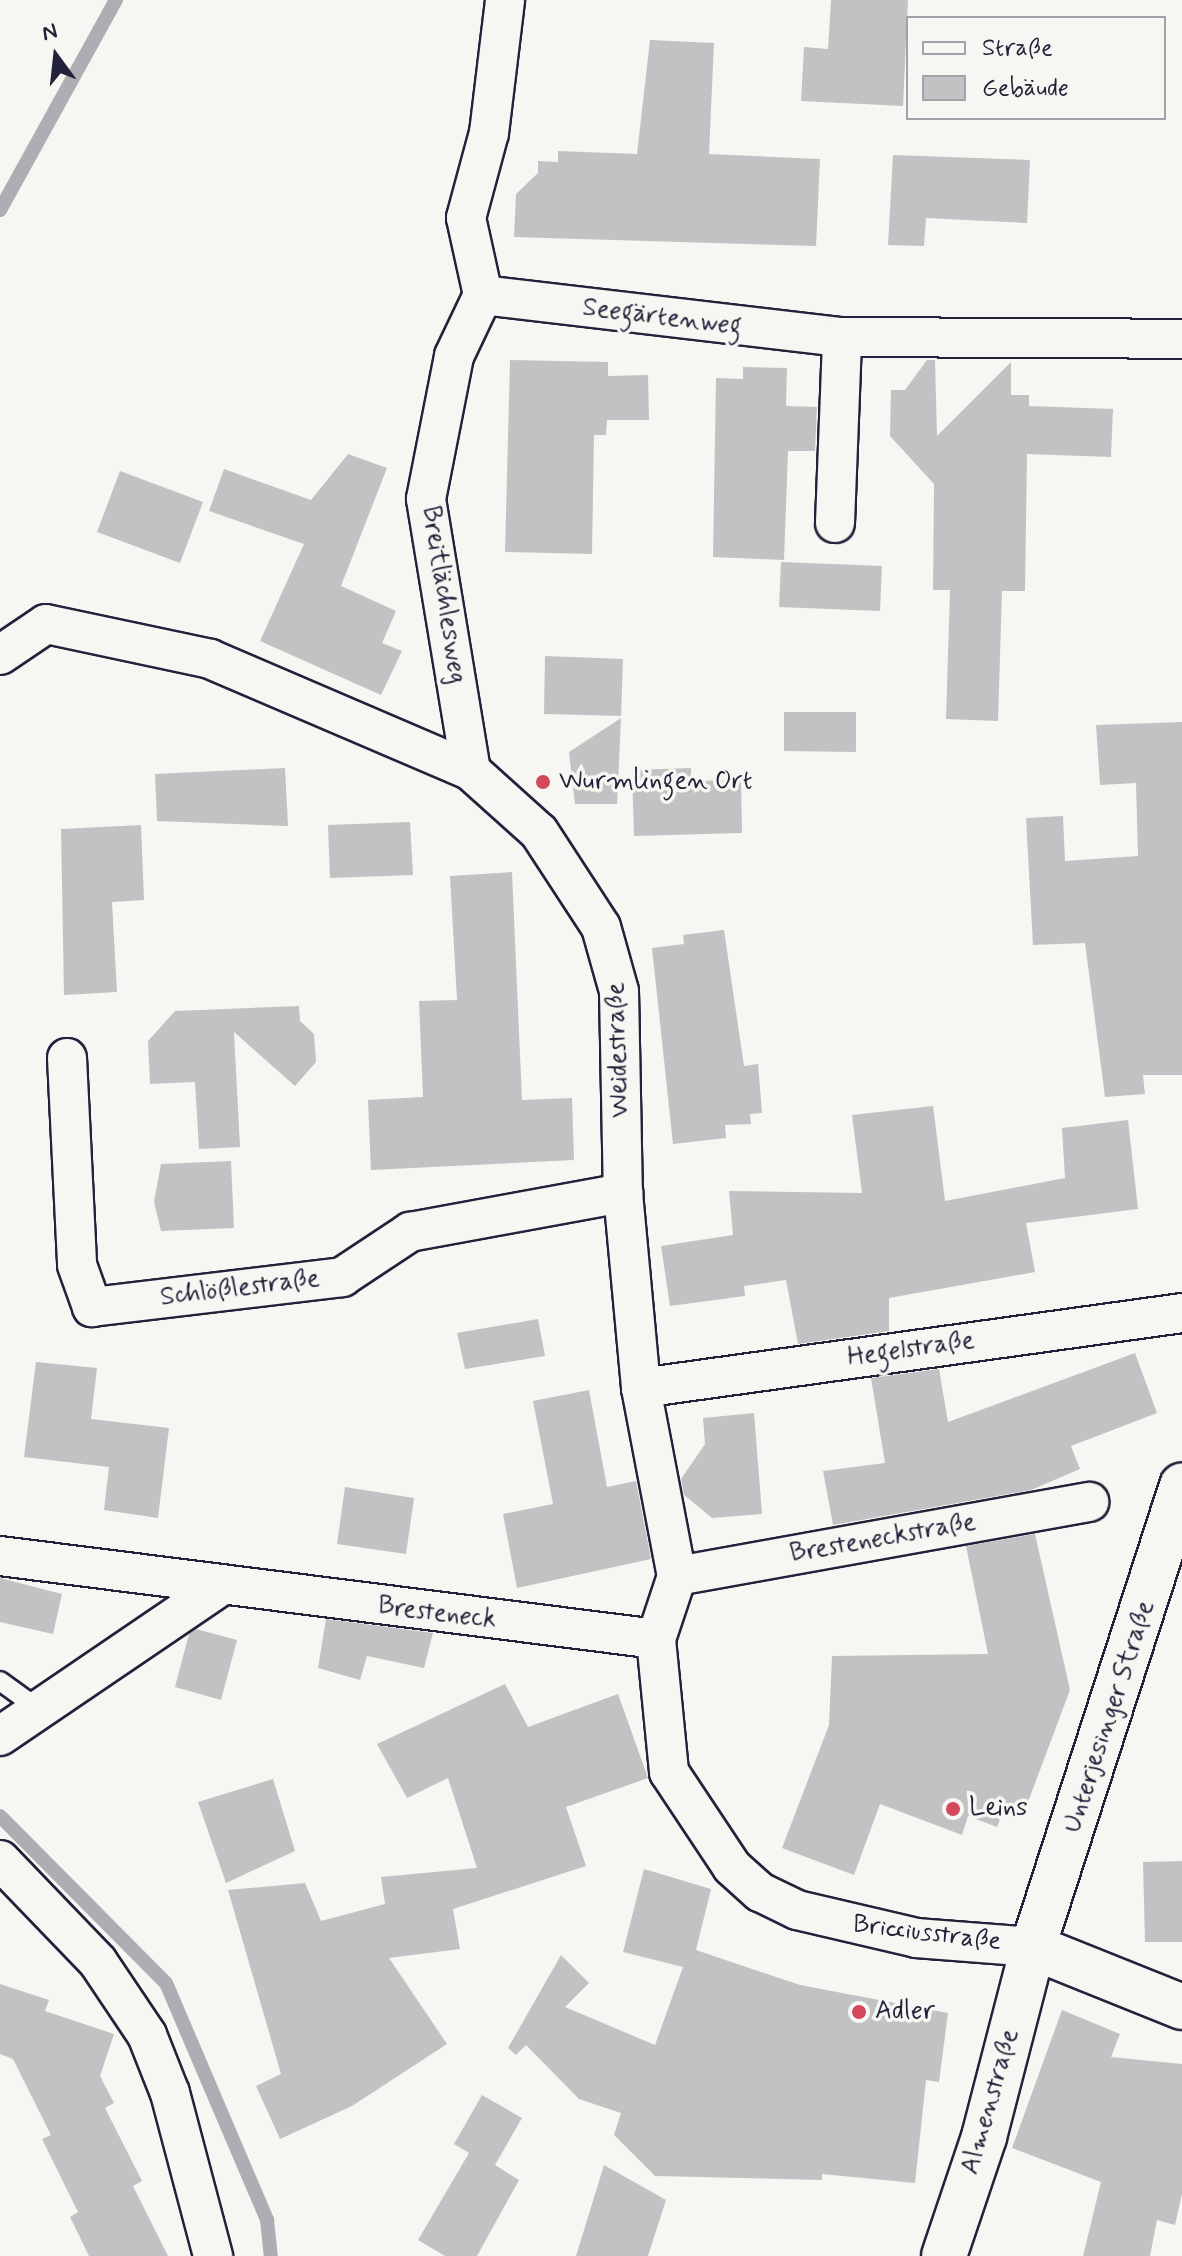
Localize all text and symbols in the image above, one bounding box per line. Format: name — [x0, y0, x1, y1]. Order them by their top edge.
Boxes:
north arrow — [16, 16, 96, 96]
legend — [906, 16, 1166, 120]
text: N — [39, 17, 60, 48]
text: Straße — [982, 33, 1053, 64]
text: Gebäude — [982, 73, 1069, 104]
street label: Seegärtenweg — [581, 293, 743, 343]
street label: Breitlächlesweg — [414, 504, 472, 686]
place label: Wurmlingen Ort — [559, 766, 753, 798]
marker: Wurmlingen Ort — [534, 773, 552, 791]
street label: Weidestraße — [601, 982, 637, 1118]
street label: Schlößlestraße — [159, 1264, 321, 1314]
street label: Hegelstraße — [846, 1326, 976, 1374]
street label: Bresteneckstraße — [788, 1507, 978, 1571]
street label: Bresteneck — [376, 1591, 498, 1637]
street label: Unterjesinger Straße — [1058, 1599, 1162, 1835]
place label: Leins — [969, 1793, 1028, 1825]
marker: Leins — [944, 1800, 962, 1818]
street label: Bricciusstraße — [851, 1909, 1003, 1959]
place label: Adler — [875, 1996, 935, 2028]
marker: Adler — [850, 2003, 868, 2021]
street label: Almenstraße — [955, 2026, 1027, 2178]

